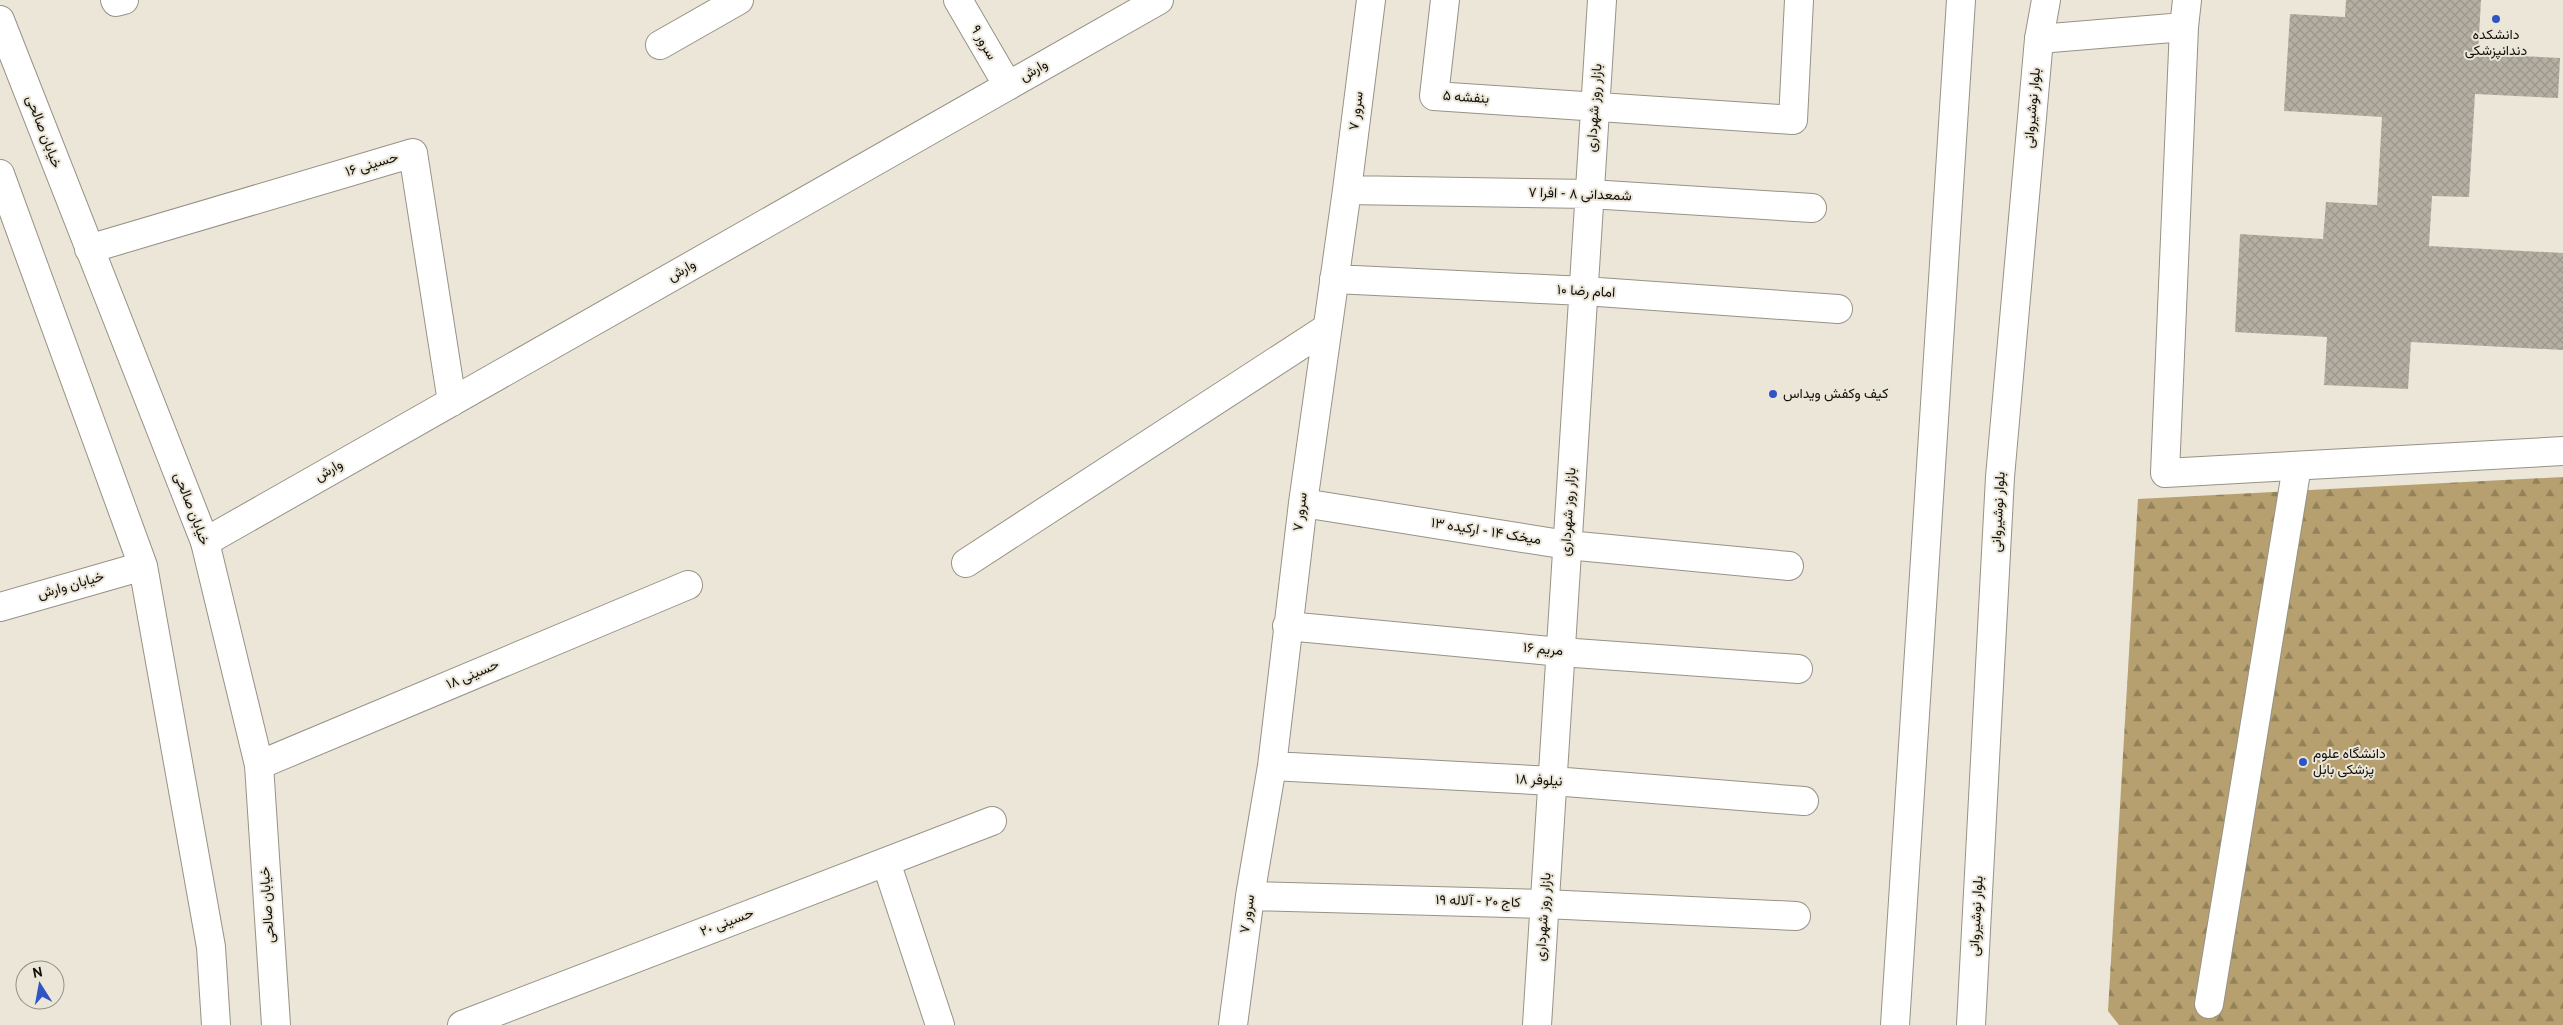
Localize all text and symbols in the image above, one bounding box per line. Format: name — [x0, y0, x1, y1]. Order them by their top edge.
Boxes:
marker: دانشکده دندانپزشکی — [2490, 13, 2502, 25]
street label: سرور ۹ — [966, 23, 1000, 63]
place label: دانشکده دندانپزشکی — [2465, 27, 2528, 60]
street label: وارش — [1017, 56, 1051, 86]
street label: بازار روز شهرداری — [1583, 63, 1607, 153]
street label: بلوار نوشیروانی — [2021, 67, 2045, 149]
street label: بنفشه ۵ — [1442, 88, 1490, 108]
street label: سرور ۷ — [1346, 91, 1368, 131]
street label: خيابان صالحی — [21, 93, 65, 171]
street label: حسینی ۱۶ — [344, 149, 400, 181]
street label: شمعدانی ۸ - افرا ۷ — [1528, 185, 1632, 205]
street label: وارش — [665, 256, 699, 286]
street label: امام رضا ۱۰ — [1556, 282, 1616, 302]
place label: کیف و‌کفش ویداس — [1783, 386, 1888, 403]
marker: کیف و‌کفش ویداس — [1767, 388, 1779, 400]
street label: وارش — [312, 456, 346, 486]
street label: بازار روز شهرداری — [1557, 467, 1581, 557]
street label: خيابان صالحی — [169, 470, 213, 548]
street label: بلوار نوشیروانی — [1988, 471, 2010, 553]
street label: سرور ۷ — [1290, 492, 1312, 532]
street label: میخک ۱۴ - ارکیده ۱۳ — [1430, 515, 1542, 549]
street label: خیابان وارش — [36, 568, 106, 604]
street label: مریم ۱۶ — [1522, 640, 1564, 660]
street label: حسینی ۱۸ — [444, 656, 502, 694]
place label: دانشگاه علوم پزشکی بابل — [2313, 746, 2386, 779]
marker: دانشگاه علوم پزشکی بابل — [2297, 756, 2309, 768]
street label: نیلوفر ۱۸ — [1515, 771, 1563, 791]
street label: خيابان صالحی — [257, 866, 279, 944]
street label: بازار روز شهرداری — [1532, 872, 1556, 962]
street label: بلوار نوشیروانی — [1966, 875, 1988, 957]
street label: کاج ۲۰ - آلاله ۱۹ — [1435, 892, 1521, 913]
street label: سرور ۷ — [1237, 894, 1259, 934]
street label: حسینی ٢٠ — [698, 905, 756, 941]
north arrow — [15, 960, 65, 1010]
text: N — [31, 964, 44, 983]

